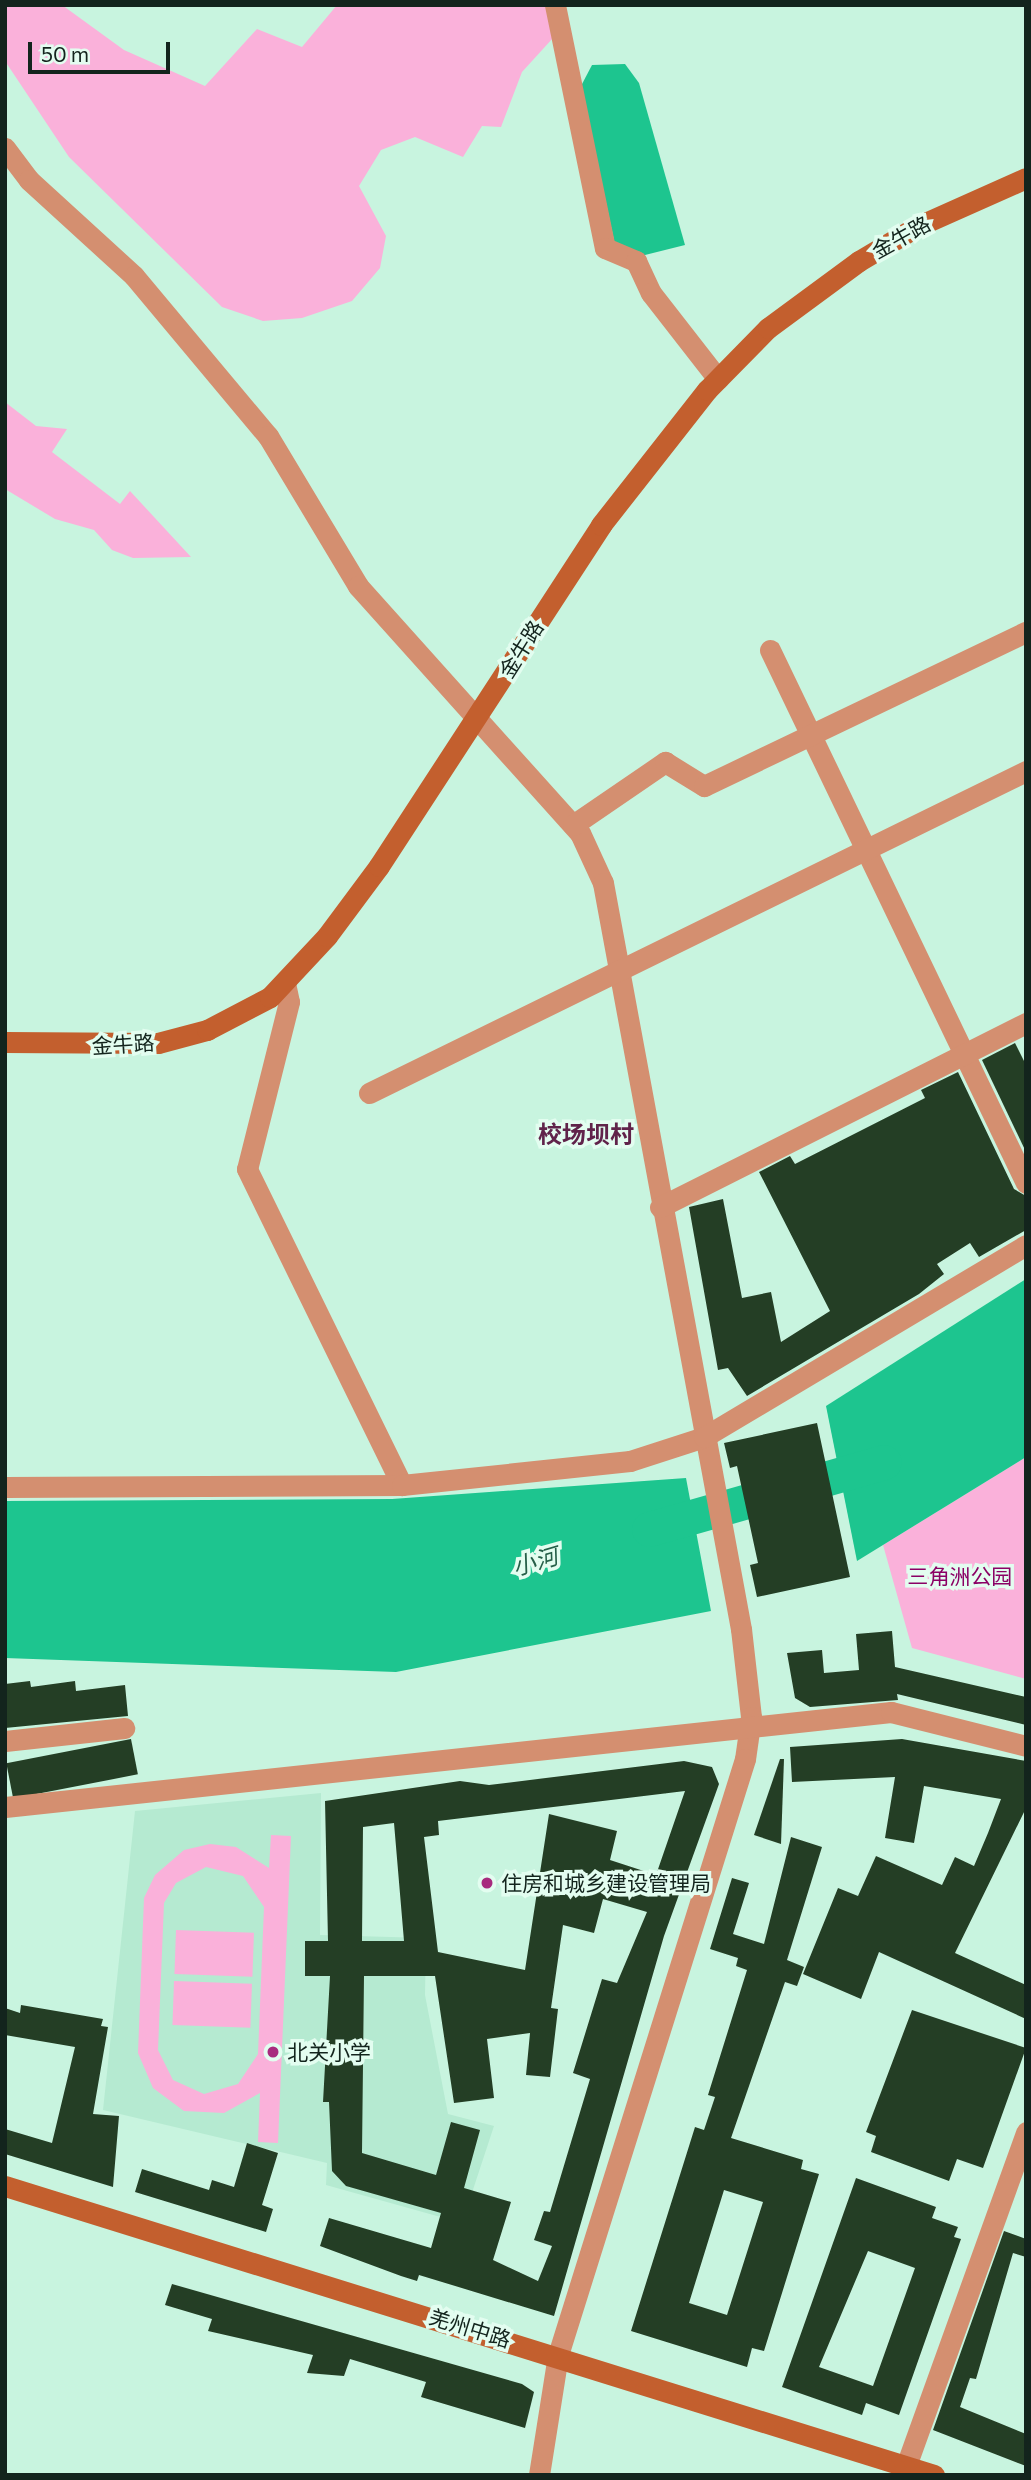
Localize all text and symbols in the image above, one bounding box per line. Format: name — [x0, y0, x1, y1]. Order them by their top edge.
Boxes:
scale bar — [32, 28, 173, 72]
text: 50 m — [41, 41, 89, 66]
street label: 金牛路 — [867, 211, 935, 263]
street label: 金牛路 — [494, 616, 548, 682]
street label: 金牛路 — [91, 1029, 155, 1059]
district label: 校场坝村 — [538, 1120, 634, 1148]
water label: 小河 — [509, 1541, 561, 1581]
park label: 三角洲公园 — [908, 1563, 1012, 1589]
place label: 住房和城乡建设管理局 — [501, 1870, 711, 1896]
marker: 住房和城乡建设管理局 — [479, 1875, 495, 1891]
place label: 北关小学 — [287, 2039, 371, 2065]
marker: 北关小学 — [265, 2044, 281, 2060]
street label: 羌州中路 — [426, 2304, 514, 2352]

